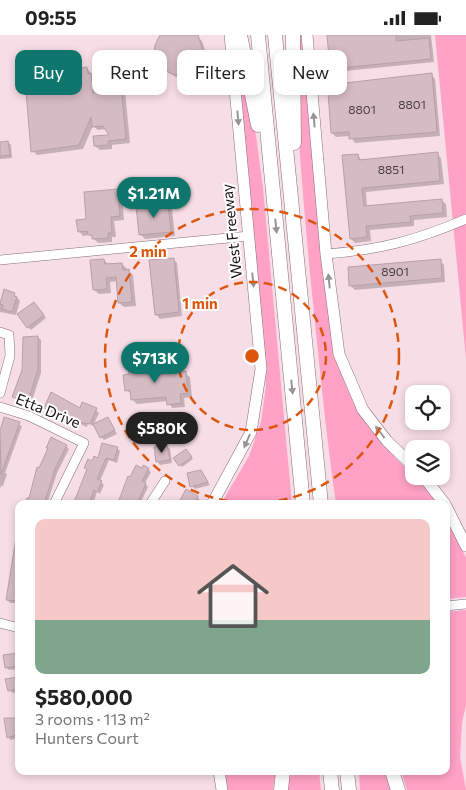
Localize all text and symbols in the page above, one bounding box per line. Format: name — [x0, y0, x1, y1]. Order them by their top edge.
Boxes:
text: 09:55 — [25, 6, 77, 29]
chip: Buy — [15, 50, 82, 95]
chip: Rent — [92, 50, 167, 95]
chip: Filters — [177, 50, 264, 95]
chip: New — [274, 50, 347, 95]
house number: 8801 — [398, 97, 426, 111]
house number: 8801 — [348, 102, 376, 116]
one-way arrow — [234, 111, 242, 127]
one-way arrow — [310, 111, 318, 127]
house number: 8851 — [378, 162, 404, 176]
pin: $1.21M — [113, 177, 195, 219]
text: $1.21M — [128, 183, 180, 202]
street label: West Freeway — [217, 183, 245, 279]
one-way arrow — [272, 218, 280, 234]
text: 2 min — [129, 242, 167, 260]
house number: 8901 — [381, 264, 409, 278]
one-way arrow — [249, 272, 257, 288]
one-way arrow — [325, 273, 333, 289]
text: 1 min — [182, 294, 218, 312]
pin: $713K — [120, 341, 190, 384]
centre of rings — [243, 347, 261, 365]
text: $713K — [132, 348, 178, 367]
one-way arrow — [288, 380, 296, 396]
map controls — [405, 385, 450, 485]
button: locate — [405, 385, 450, 430]
street label: Etta Drive — [13, 389, 83, 431]
pin: $580K — [127, 411, 197, 454]
text: $580K — [137, 418, 187, 437]
one-way arrow — [375, 425, 385, 439]
one-way arrow — [243, 434, 251, 448]
button: layers — [405, 440, 450, 485]
icon: home — [188, 551, 278, 641]
text: $580,000 — [35, 684, 133, 709]
text: 3 rooms · 113 m² — [35, 709, 150, 728]
text: Hunters Court — [35, 728, 139, 747]

